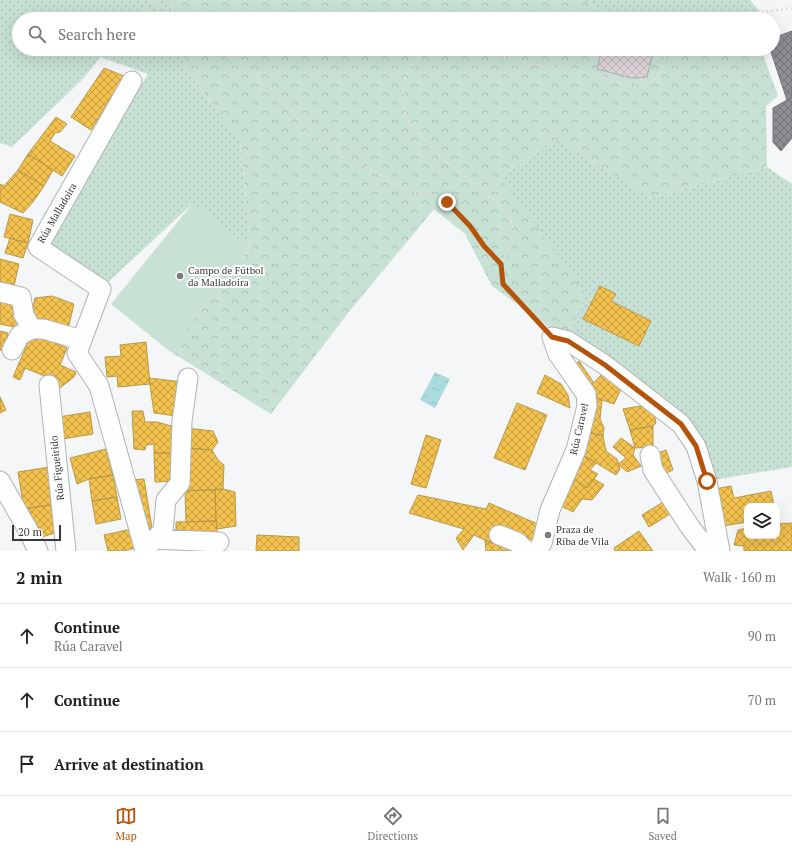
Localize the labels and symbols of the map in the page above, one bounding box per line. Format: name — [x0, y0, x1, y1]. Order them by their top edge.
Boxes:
street label: Rúa Malladoira — [35, 181, 79, 245]
route end — [438, 193, 456, 211]
place label: Campo de Fútbol da Malladoira — [188, 264, 264, 289]
marker: Campo de Fútbol da Malladoira — [175, 271, 185, 281]
street label: Rúa Caravel — [567, 402, 591, 456]
street label: Rúa Figueirido — [47, 435, 67, 501]
route start — [698, 472, 716, 490]
scale bar — [12, 523, 61, 542]
place label: Praza de Riba de Vila — [556, 523, 609, 548]
marker: Praza de Riba de Vila — [543, 530, 553, 540]

